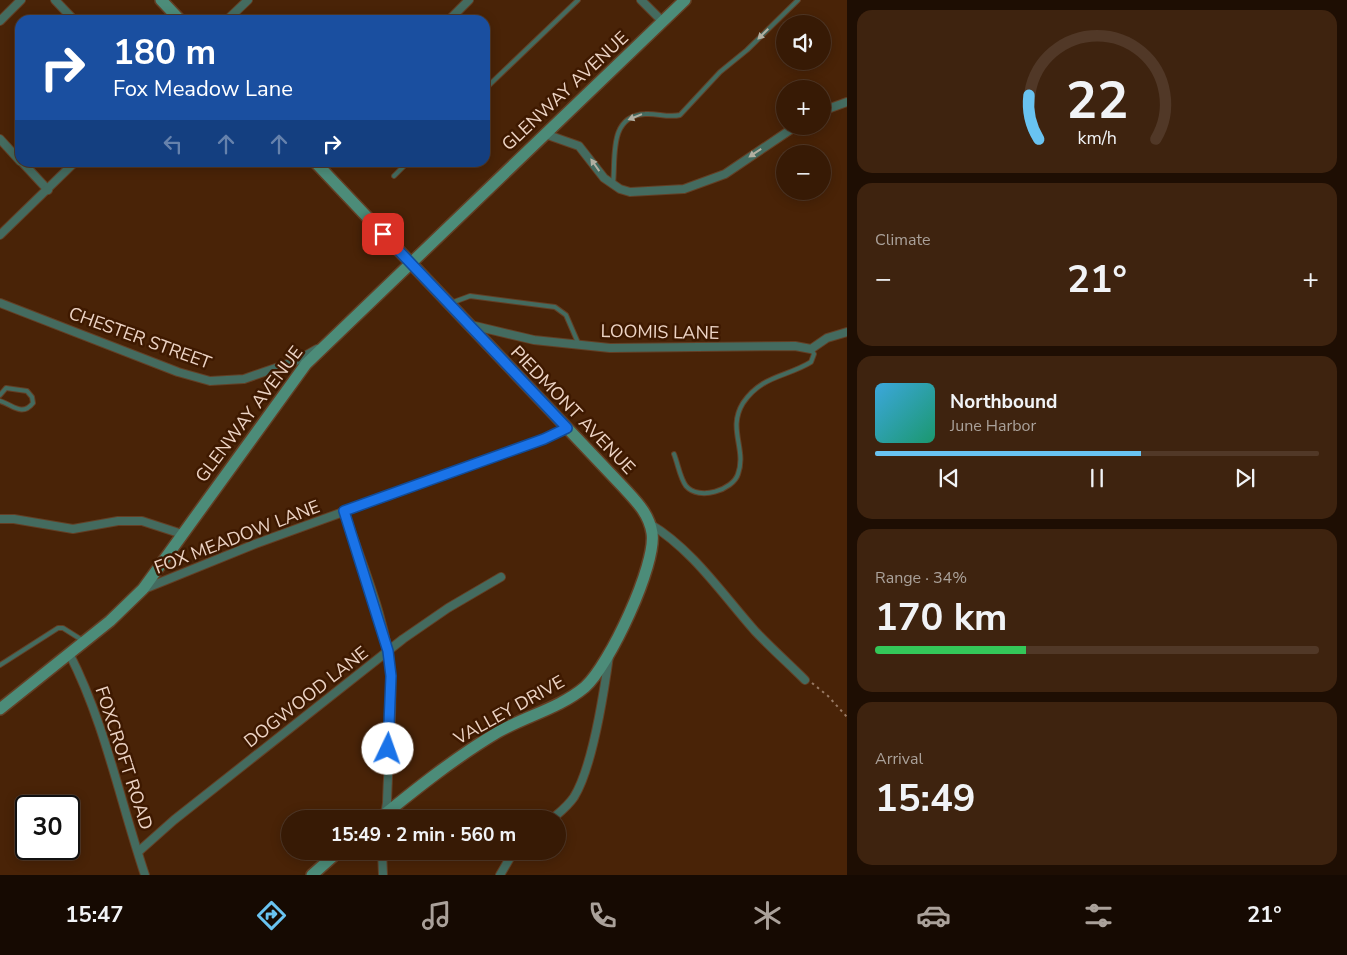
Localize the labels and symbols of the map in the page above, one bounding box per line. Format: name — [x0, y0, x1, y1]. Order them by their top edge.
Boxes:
street label: GLENWAY AVENUE — [497, 26, 633, 156]
one-way arrow — [757, 28, 769, 40]
one-way arrow — [627, 113, 642, 121]
one-way arrow — [748, 148, 762, 157]
one-way arrow — [590, 158, 600, 172]
pin — [362, 213, 404, 255]
street label: CHESTER STREET — [65, 301, 215, 375]
street label: LOOMIS LANE — [600, 319, 720, 345]
street label: GLENWAY AVENUE — [190, 341, 308, 487]
street label: PIEDMONT AVENUE — [505, 341, 641, 479]
street label: FOX MEADOW LANE — [151, 494, 323, 580]
street label: DOGWOOD LANE — [239, 641, 373, 753]
street label: VALLEY DRIVE — [449, 670, 568, 751]
street label: FOXCROFT ROAD — [90, 683, 158, 833]
position arrow — [361, 722, 413, 774]
speed limit sign: 30 — [15, 795, 80, 860]

